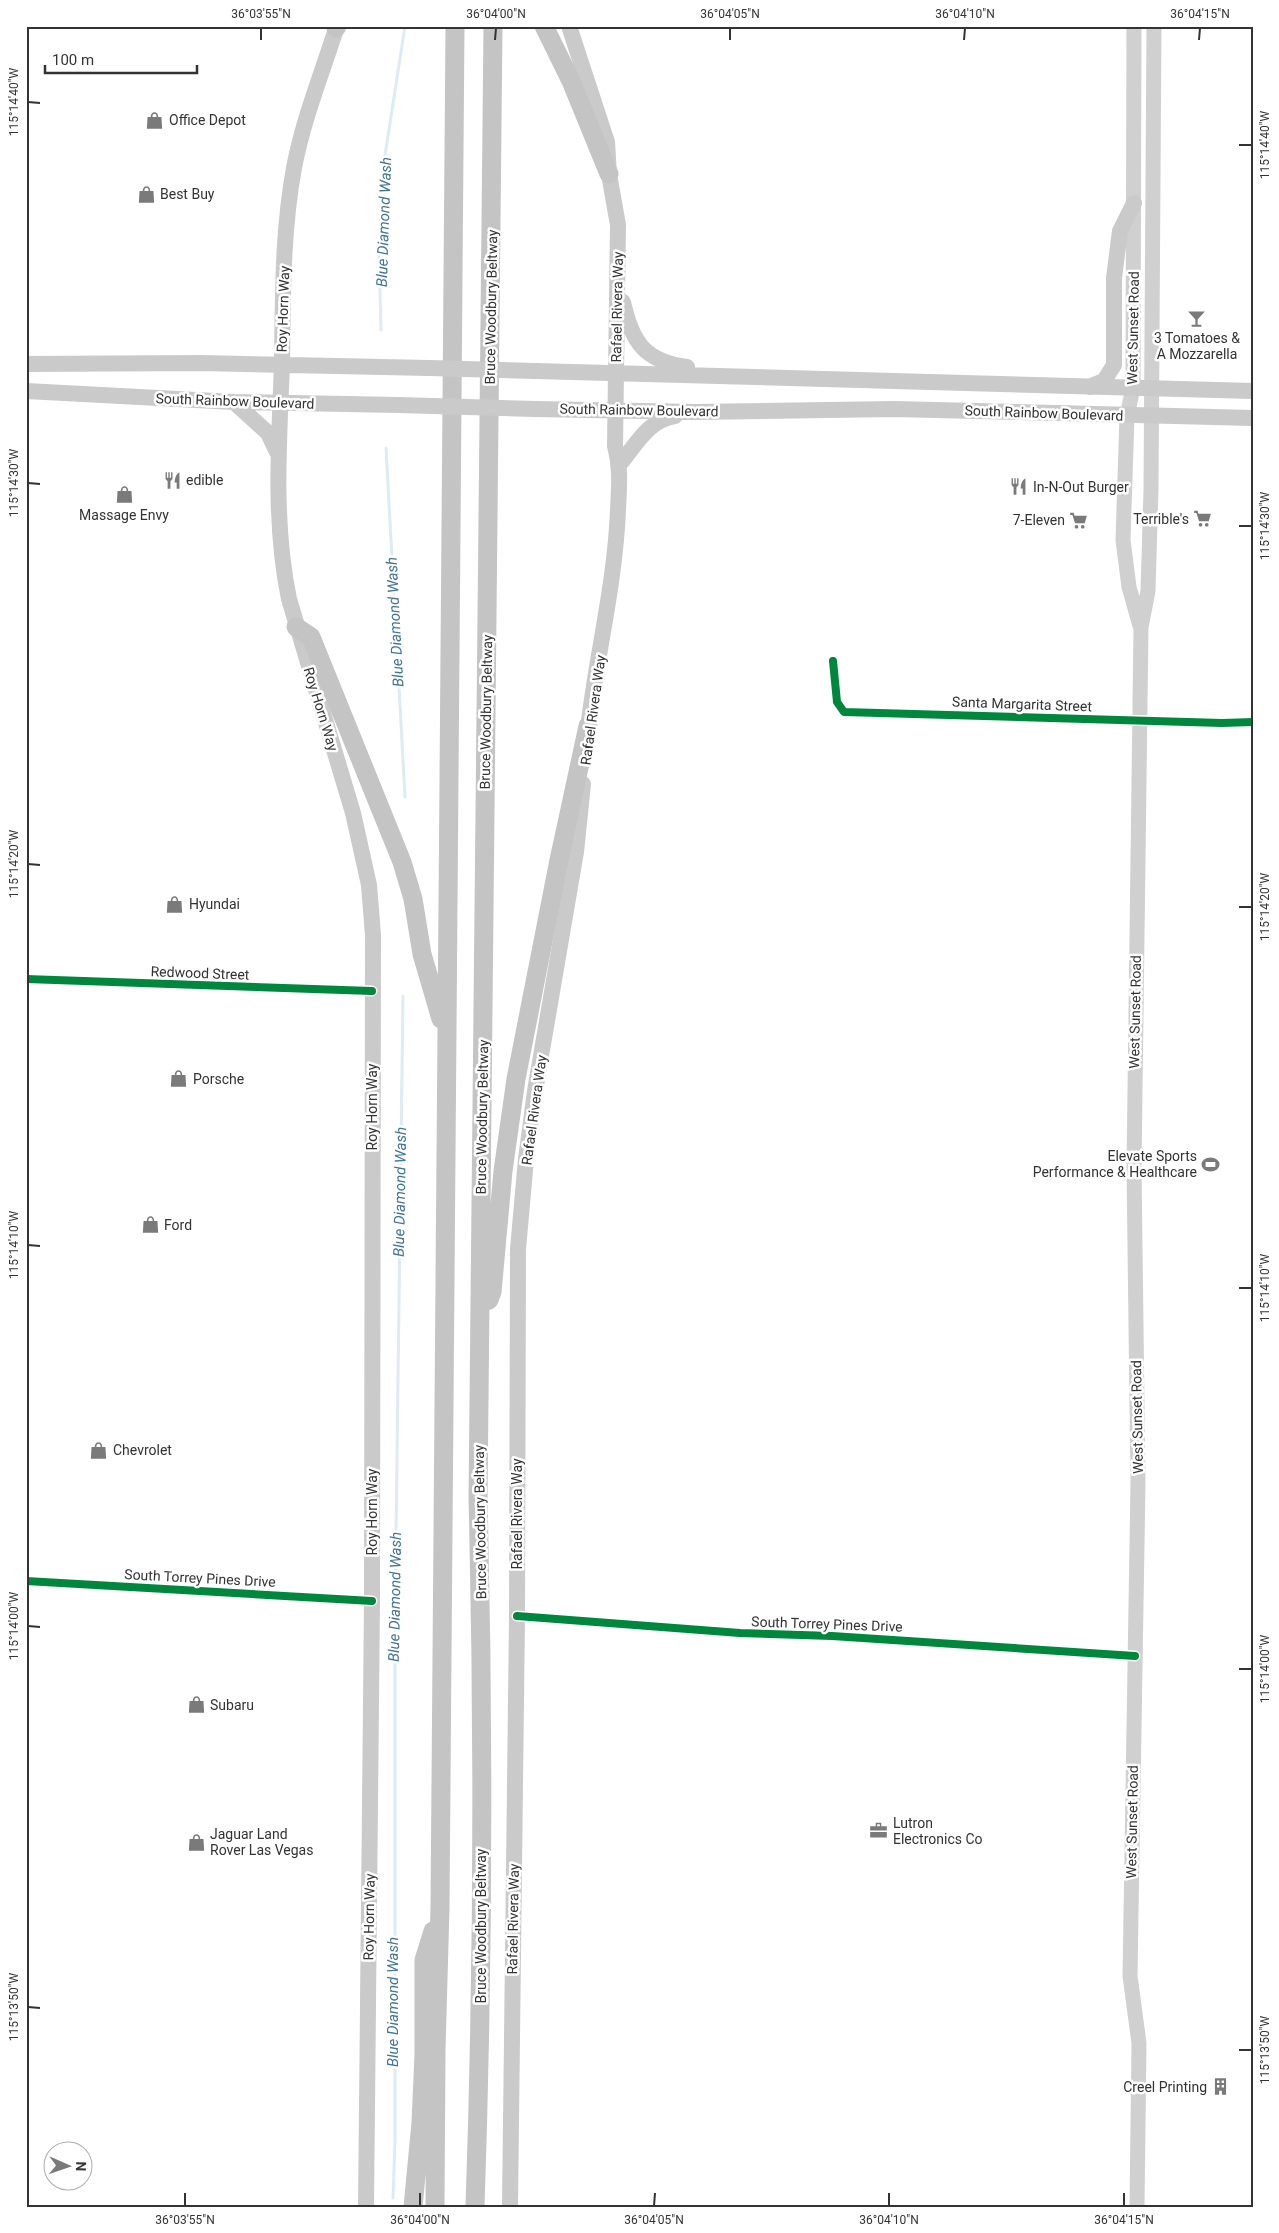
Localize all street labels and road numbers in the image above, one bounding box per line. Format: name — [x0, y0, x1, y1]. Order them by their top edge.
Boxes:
street label: Bruce Woodbury Beltway — [482, 229, 500, 385]
street label: Rafael Rivera Way — [608, 251, 626, 363]
street label: Roy Horn Way — [273, 265, 293, 353]
street label: West Sunset Road — [1124, 271, 1142, 385]
street label: South Rainbow Boulevard — [155, 390, 315, 412]
street label: South Rainbow Boulevard — [559, 401, 719, 419]
street label: South Rainbow Boulevard — [964, 402, 1124, 424]
street label: Bruce Woodbury Beltway — [477, 634, 495, 790]
street label: Rafael Rivera Way — [577, 654, 609, 766]
street label: Roy Horn Way — [301, 665, 341, 753]
street label: Santa Margarita Street — [952, 694, 1093, 714]
street label: West Sunset Road — [1126, 955, 1144, 1069]
street label: Redwood Street — [150, 963, 250, 983]
street label: Bruce Woodbury Beltway — [473, 1039, 491, 1195]
street label: Rafael Rivera Way — [518, 1054, 550, 1166]
street label: Roy Horn Way — [364, 1063, 380, 1150]
street label: West Sunset Road — [1128, 1360, 1146, 1474]
street label: Bruce Woodbury Beltway — [471, 1444, 489, 1600]
street label: Rafael Rivera Way — [509, 1458, 525, 1570]
street label: Roy Horn Way — [364, 1468, 380, 1555]
street label: South Torrey Pines Drive — [124, 1566, 276, 1590]
street label: South Torrey Pines Drive — [751, 1613, 903, 1635]
street label: West Sunset Road — [1123, 1765, 1141, 1879]
street label: Bruce Woodbury Beltway — [473, 1848, 489, 2003]
street label: Rafael Rivera Way — [504, 1863, 522, 1975]
street label: Roy Horn Way — [360, 1873, 378, 1961]

